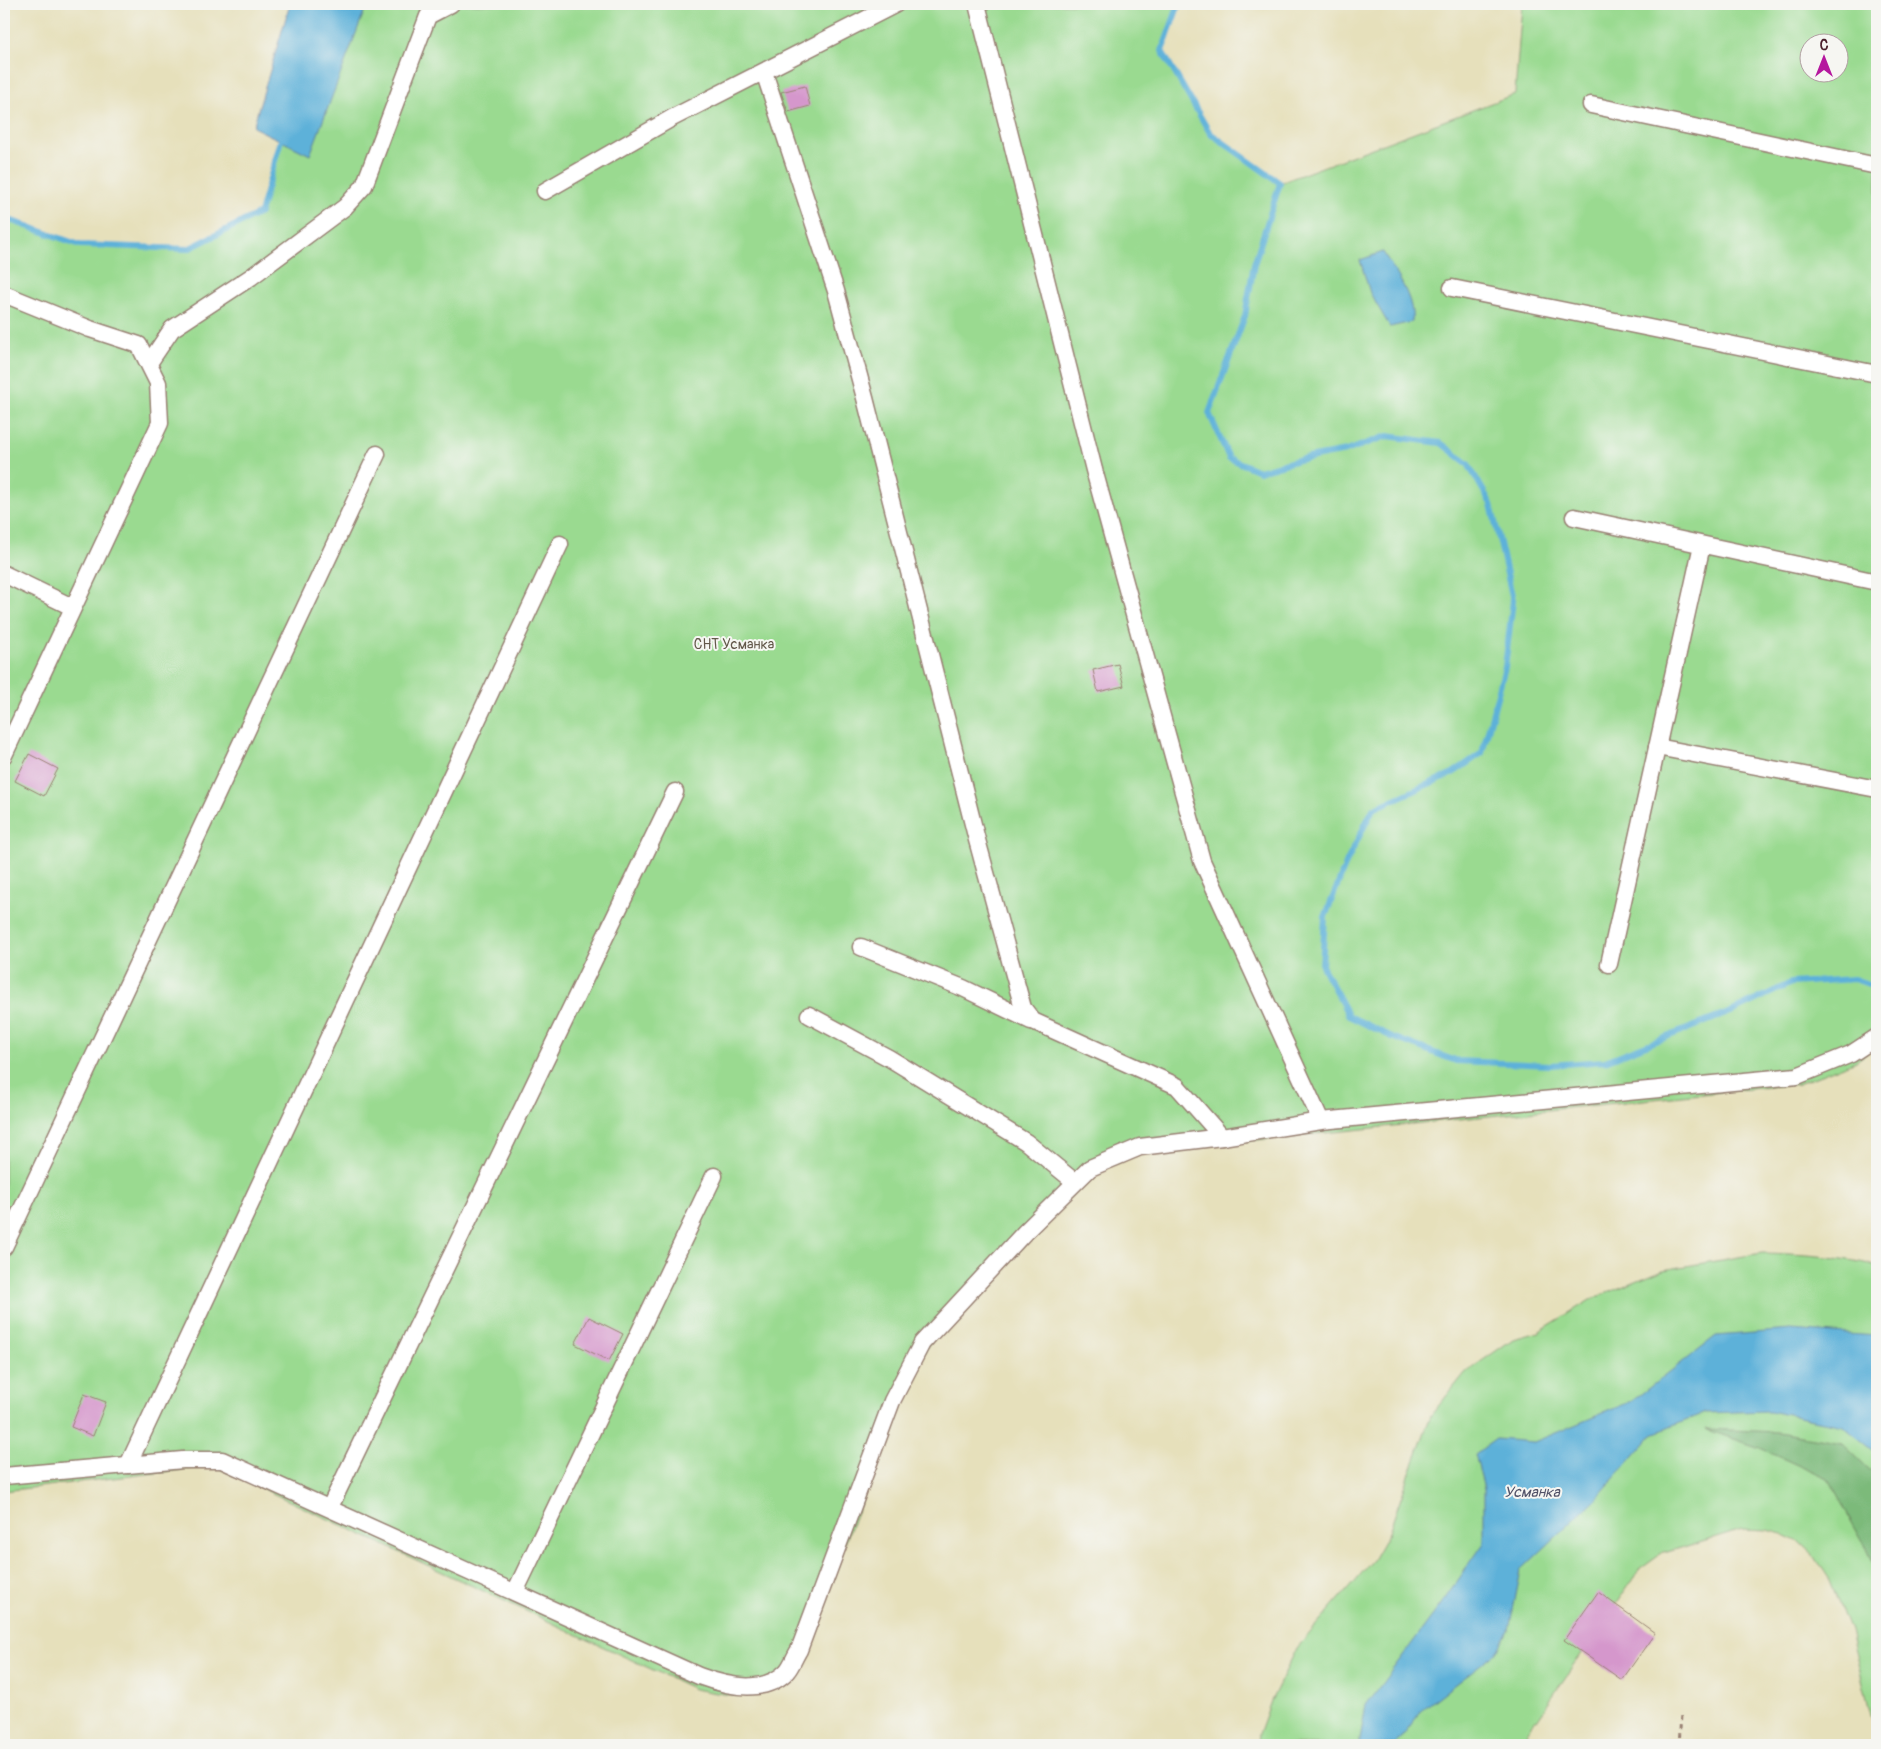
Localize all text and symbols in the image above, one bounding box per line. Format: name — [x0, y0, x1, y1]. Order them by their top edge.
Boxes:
north arrow — [1798, 32, 1848, 82]
text: С — [1820, 37, 1829, 54]
park label: СНТ Усманка — [694, 636, 774, 653]
water label: Усманка — [1504, 1483, 1561, 1502]

